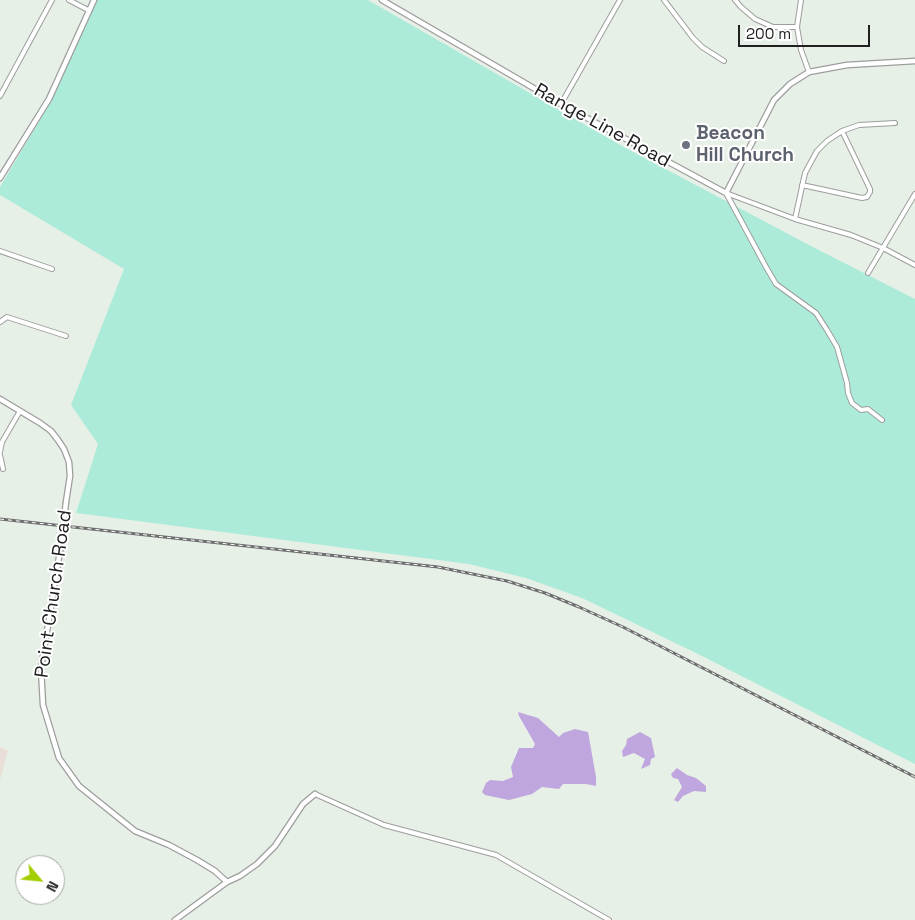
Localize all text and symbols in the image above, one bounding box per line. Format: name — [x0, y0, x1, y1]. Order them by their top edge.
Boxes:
scale bar — [740, 15, 872, 47]
text: 200 m — [746, 24, 791, 43]
street label: Range Line Road — [530, 79, 674, 173]
place label: Beacon Hill Church — [696, 123, 794, 167]
marker: Beacon Hill Church — [680, 139, 692, 151]
street label: Point Church Road — [31, 509, 77, 679]
north arrow — [15, 855, 65, 905]
text: N — [42, 878, 63, 895]

